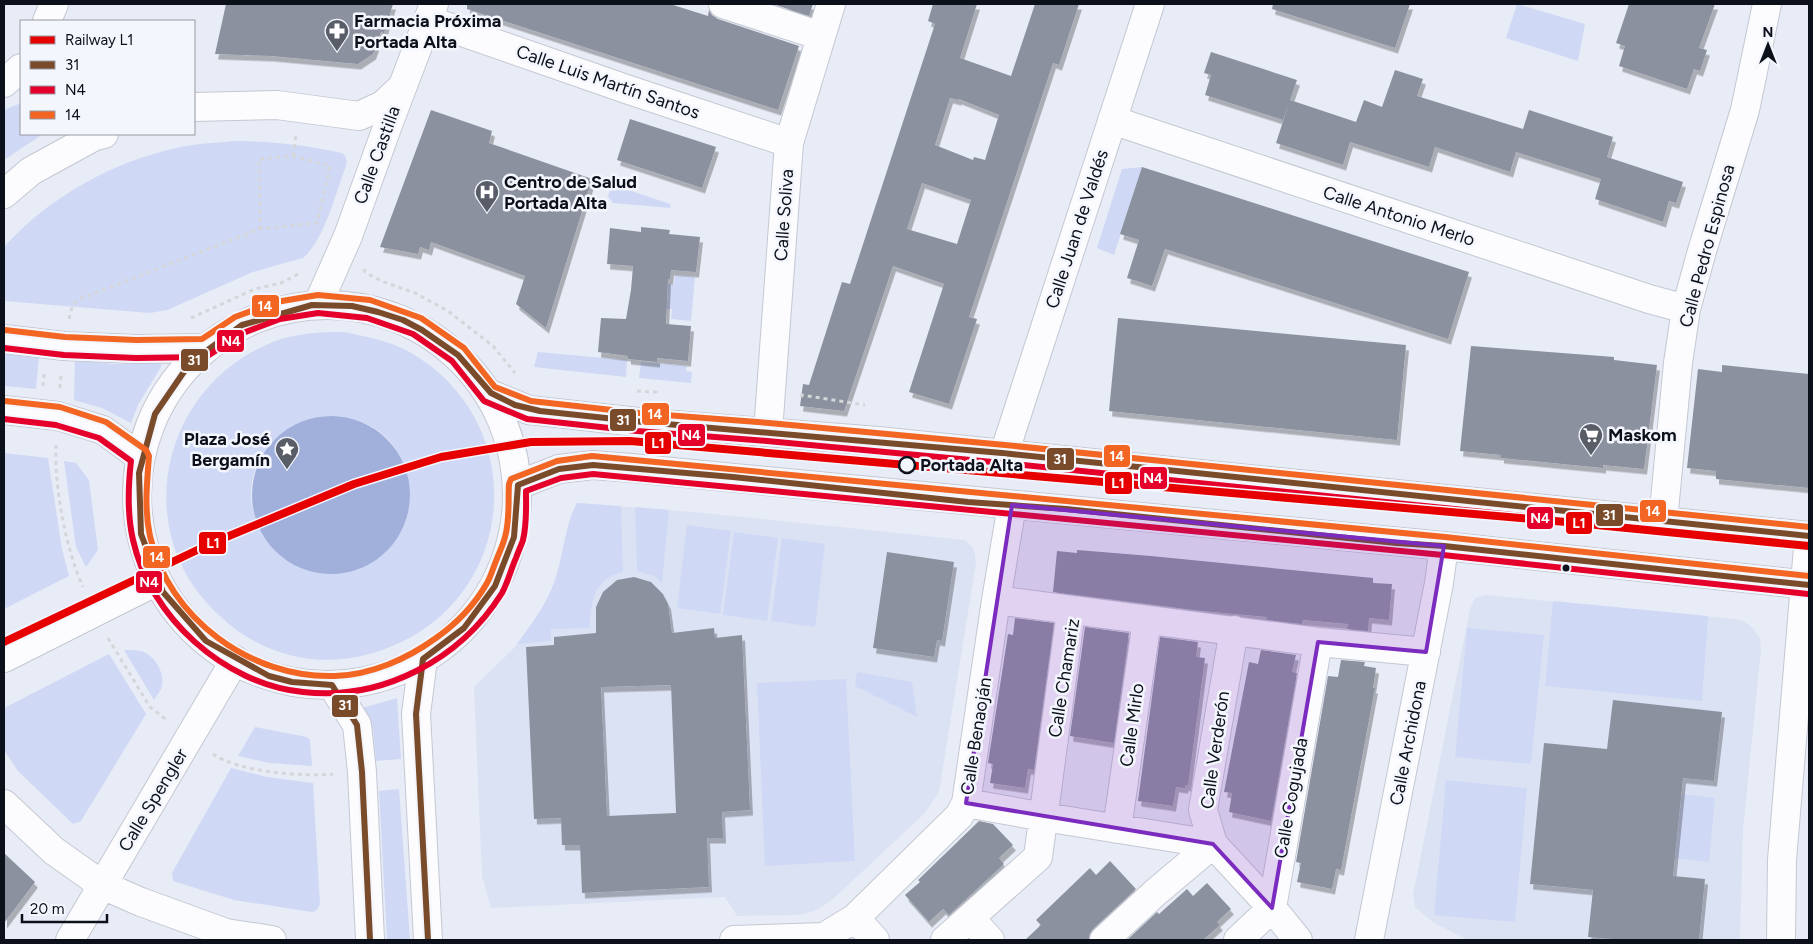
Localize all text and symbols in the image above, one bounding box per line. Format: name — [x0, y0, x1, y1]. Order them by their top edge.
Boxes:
place label: Farmacia Próxima Portada Alta — [354, 10, 501, 53]
pharmacy icon: Farmacia Próxima Portada Alta — [324, 18, 350, 52]
legend — [20, 20, 195, 135]
north arrow — [1743, 20, 1793, 70]
text: N — [1763, 24, 1773, 41]
text: Railway L1 — [65, 31, 134, 49]
street label: Calle Luis Martín Santos — [513, 40, 703, 124]
text: 31 — [65, 56, 79, 74]
text: N4 — [65, 81, 86, 99]
street label: Calle Castilla — [349, 103, 405, 207]
text: 14 — [65, 106, 81, 124]
street label: Calle Juan de Valdés — [1041, 147, 1113, 311]
street label: Calle Pedro Espinosa — [1675, 162, 1739, 330]
street label: Calle Soliva — [770, 168, 798, 262]
place label: Centro de Salud Portada Alta — [504, 171, 637, 214]
hospital icon: Centro de Salud Portada Alta — [474, 179, 500, 213]
street label: Calle Antonio Merlo — [1320, 181, 1478, 251]
line badge: 14 — [251, 294, 280, 318]
text: 14 — [258, 298, 273, 315]
line badge: N4 — [216, 329, 245, 353]
text: N4 — [221, 333, 241, 350]
line badge: 31 — [180, 348, 209, 372]
text: 31 — [187, 352, 201, 369]
line badge: 14 — [641, 402, 670, 426]
text: 14 — [648, 406, 663, 423]
line badge: 31 — [609, 408, 637, 432]
text: 31 — [616, 412, 630, 429]
supermarket icon: Maskom — [1578, 422, 1604, 456]
line badge: N4 — [677, 423, 706, 447]
place label: Maskom — [1608, 424, 1677, 446]
text: N4 — [681, 427, 701, 444]
place label: Plaza José Bergamín — [184, 428, 270, 471]
line badge: L1 — [644, 431, 672, 455]
text: L1 — [651, 435, 665, 452]
place icon: Plaza José Bergamín — [274, 436, 300, 470]
line badge: 14 — [1103, 444, 1131, 468]
line badge: 31 — [1046, 447, 1075, 471]
text: 14 — [1110, 448, 1125, 465]
text: 31 — [1053, 451, 1067, 468]
place label: Portada Alta — [920, 454, 1023, 476]
marker: Portada Alta — [898, 456, 916, 474]
line badge: N4 — [1139, 466, 1168, 490]
text: N4 — [1143, 470, 1163, 487]
line badge: L1 — [1104, 471, 1133, 495]
text: L1 — [1111, 475, 1125, 492]
line badge: 14 — [1639, 499, 1667, 523]
line badge: 31 — [1595, 503, 1624, 527]
text: 14 — [1646, 503, 1661, 520]
line badge: N4 — [1526, 506, 1554, 530]
text: 31 — [1602, 507, 1616, 524]
text: N4 — [1530, 510, 1550, 527]
line badge: L1 — [1565, 511, 1593, 535]
text: L1 — [1572, 515, 1586, 532]
line badge: L1 — [198, 531, 227, 555]
text: L1 — [206, 535, 220, 552]
line badge: 14 — [142, 545, 171, 569]
text: 14 — [150, 549, 165, 566]
unlabelled marker — [1561, 563, 1571, 573]
line badge: N4 — [135, 570, 163, 594]
text: N4 — [139, 574, 159, 591]
street label: Calle Chamariz — [1044, 617, 1084, 739]
street label: Calle Benaoján — [956, 676, 996, 796]
street label: Calle Archidona — [1385, 679, 1431, 807]
street label: Calle Mirlo — [1115, 682, 1149, 768]
street label: Calle Verderón — [1196, 690, 1234, 810]
line badge: 31 — [331, 694, 359, 718]
text: 31 — [338, 697, 352, 714]
street label: Calle Cogujada — [1270, 736, 1312, 860]
street label: Calle Spengler — [114, 744, 192, 856]
scale bar — [22, 892, 108, 924]
text: 20 m — [30, 900, 64, 918]

